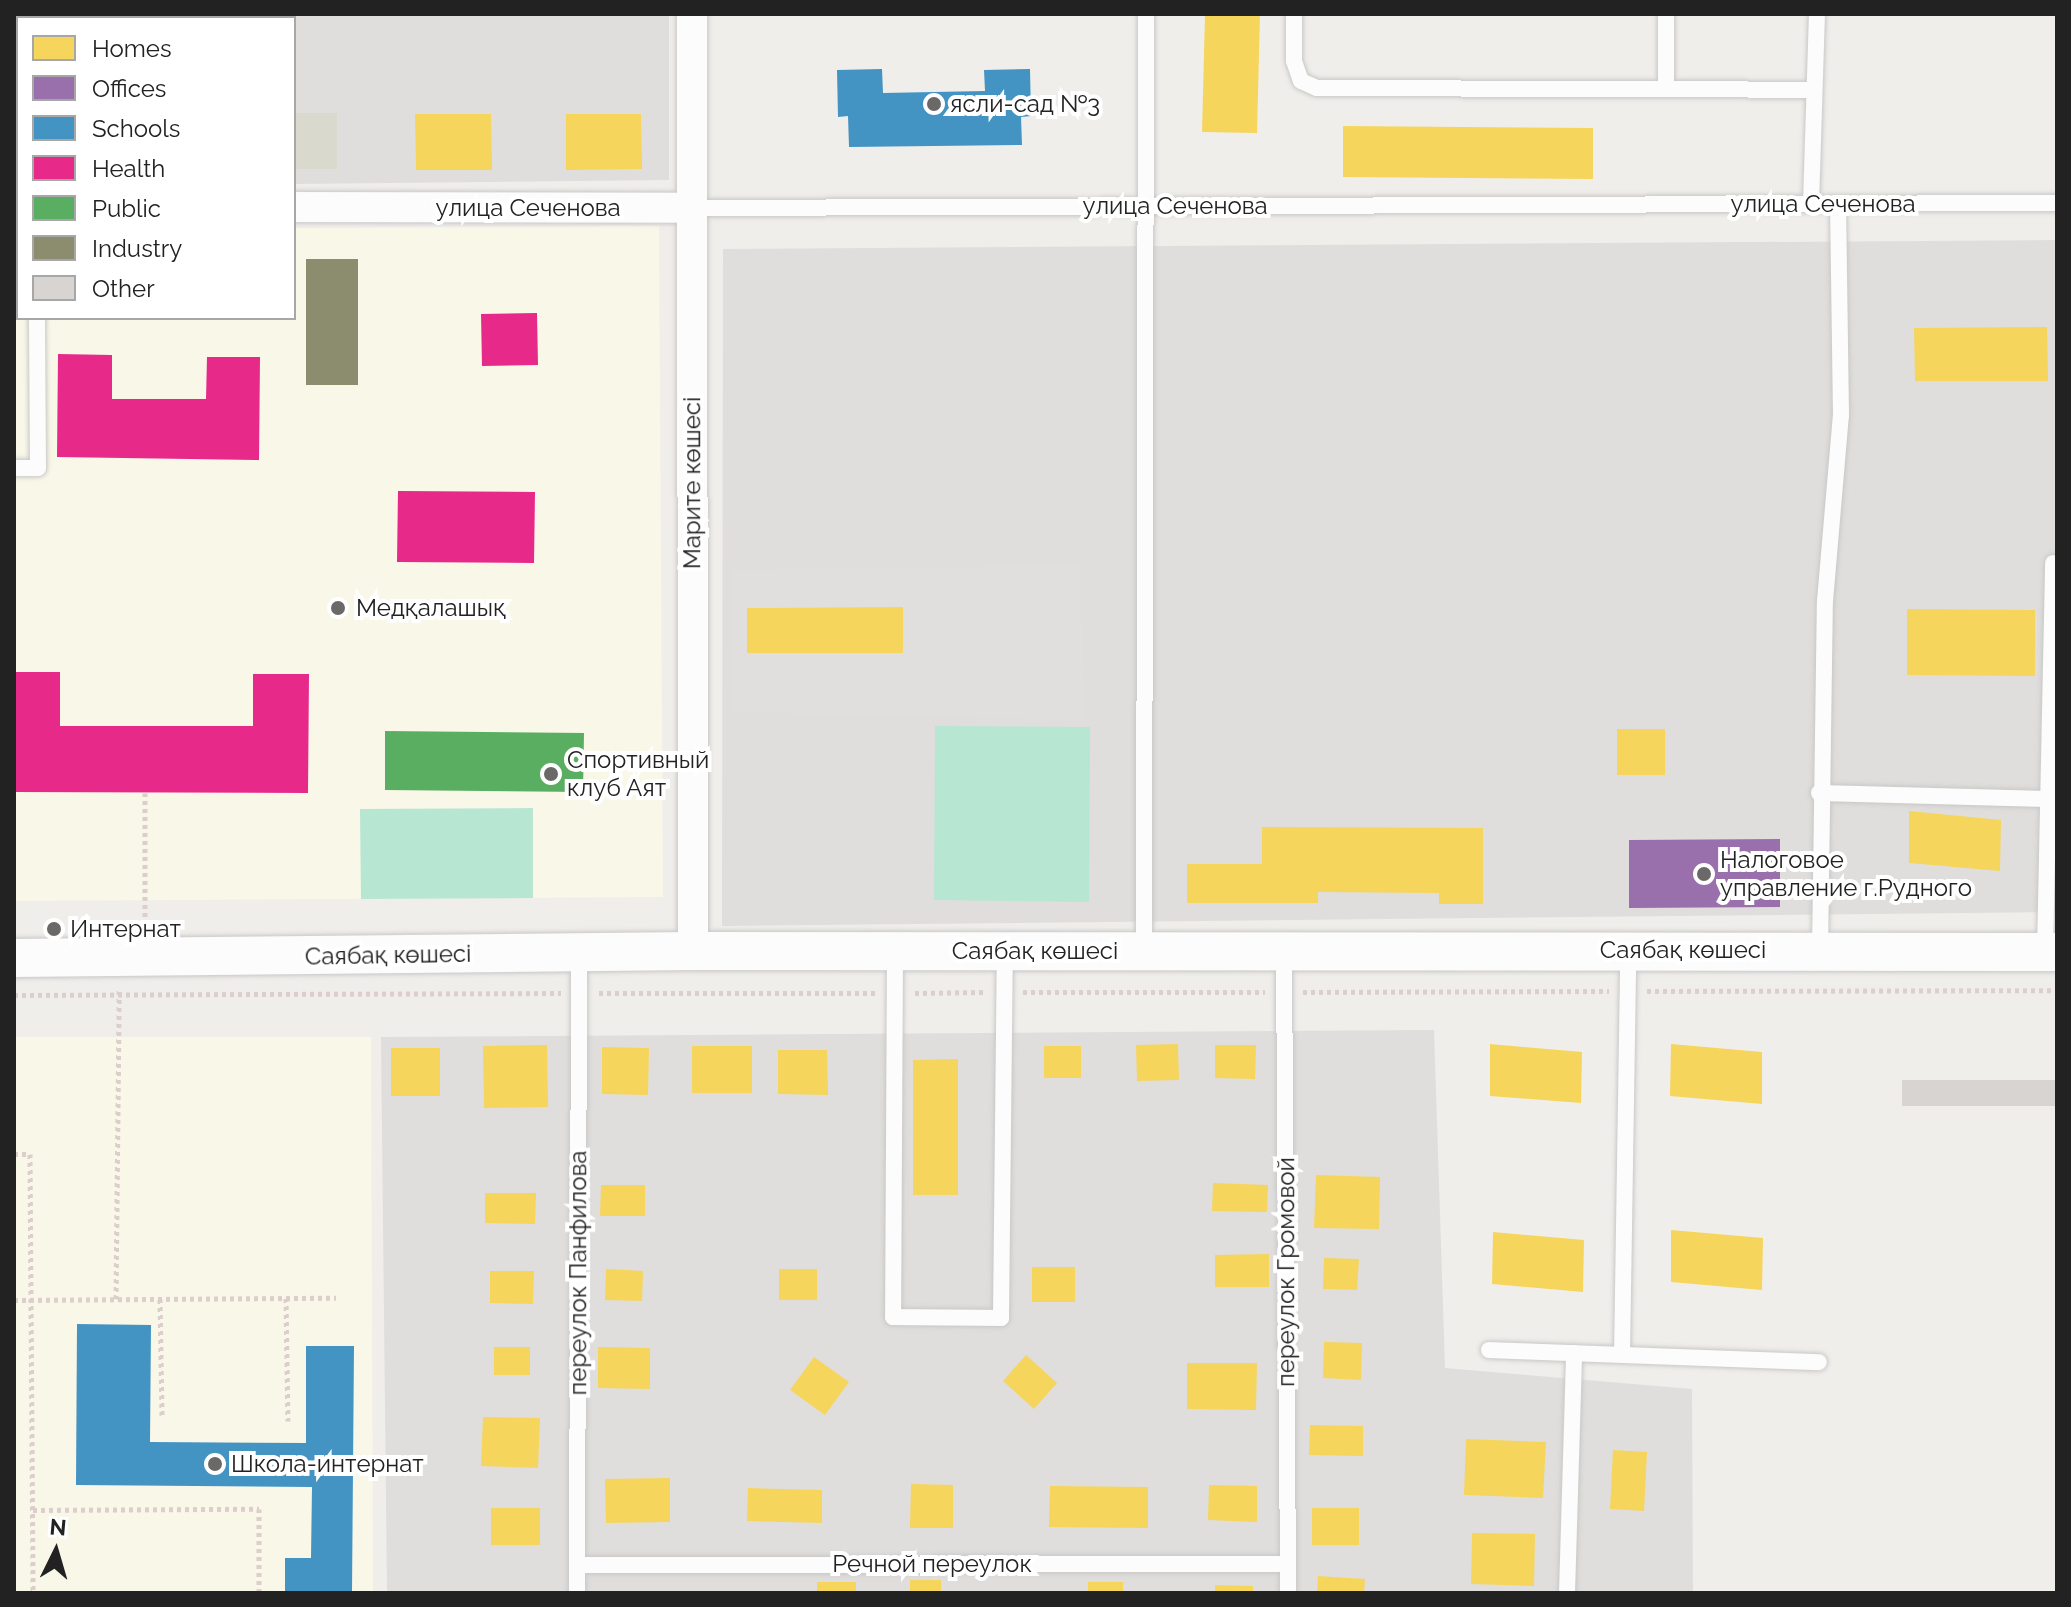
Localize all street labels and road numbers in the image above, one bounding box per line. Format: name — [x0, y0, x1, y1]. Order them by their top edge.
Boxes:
street label: улица Сеченова — [1730, 190, 1916, 218]
street label: улица Сеченова — [1082, 192, 1268, 220]
street label: улица Сеченова — [435, 194, 621, 222]
street label: Марите көшесі — [678, 397, 706, 569]
street label: Саябақ көшесі — [1600, 936, 1766, 964]
street label: Саябақ көшесі — [952, 937, 1118, 965]
street label: Саябақ көшесі — [305, 939, 471, 971]
street label: переулок Панфилова — [564, 1151, 592, 1395]
street label: переулок Громовой — [1272, 1157, 1300, 1387]
street label: Речной переулок — [832, 1550, 1032, 1578]

